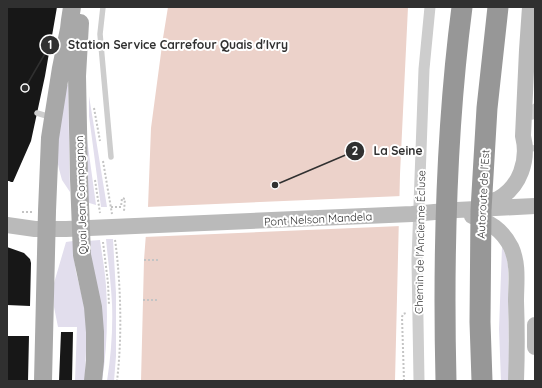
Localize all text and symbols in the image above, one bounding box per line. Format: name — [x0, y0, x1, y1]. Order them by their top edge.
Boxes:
callout: Station Service Carrefour Quais d'Ivry — [40, 33, 296, 57]
text: 1 — [48, 37, 52, 52]
text: Station Service Carrefour Quais d'Ivry — [68, 37, 288, 52]
street label: Quai Jean Compagnon — [72, 135, 90, 255]
callout: La Seine — [345, 139, 430, 163]
text: 2 — [352, 143, 359, 158]
text: La Seine — [374, 143, 422, 158]
street label: Autoroute de l’Est — [474, 149, 492, 239]
street label: Chemin de l'Ancienne Écluse — [412, 170, 428, 314]
street label: Pont Nelson Mandela — [264, 209, 372, 229]

